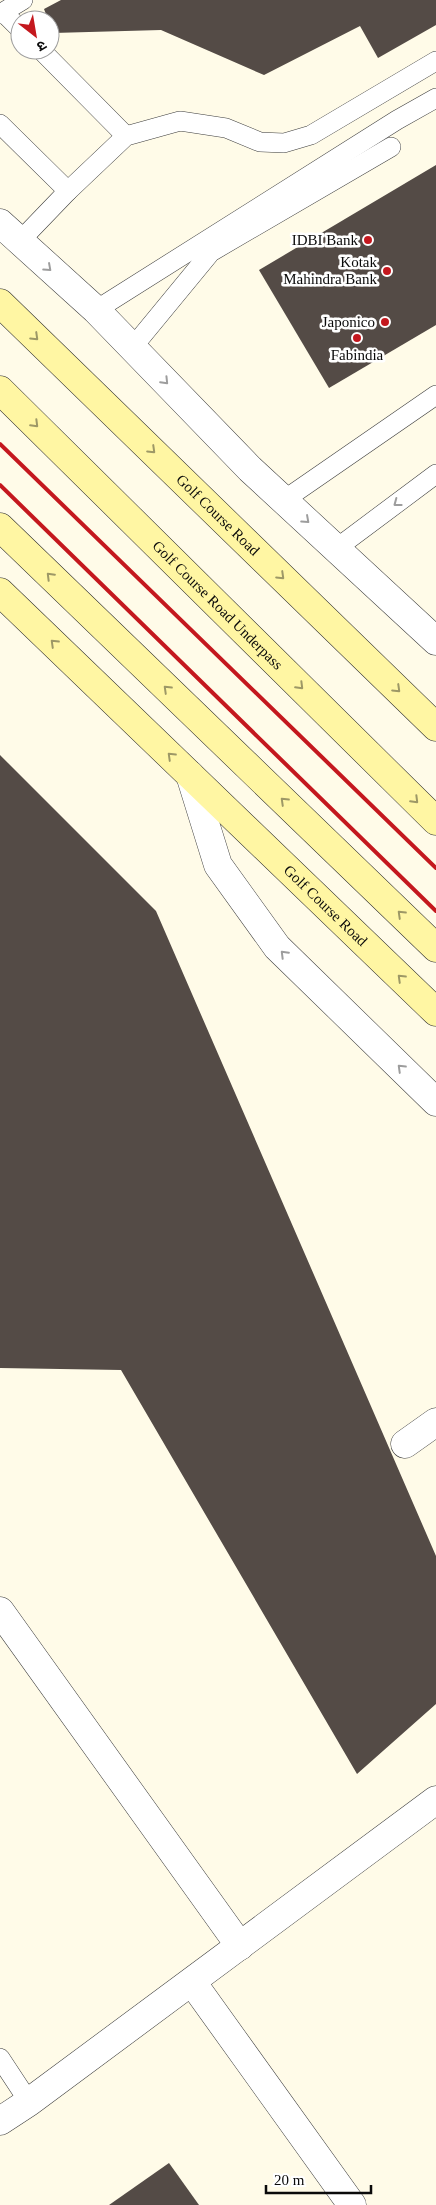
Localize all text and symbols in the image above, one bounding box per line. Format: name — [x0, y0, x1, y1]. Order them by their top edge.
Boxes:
north arrow — [10, 10, 60, 60]
text: उ — [33, 37, 49, 55]
place label: IDBI Bank — [292, 232, 358, 248]
marker: IDBI Bank — [362, 234, 374, 246]
place label: Kotak Mahindra Bank — [283, 254, 377, 287]
one-way arrow — [43, 262, 52, 271]
marker: Kotak Mahindra Bank — [381, 265, 393, 277]
place label: Japonico — [322, 314, 375, 330]
marker: Japonico — [379, 316, 391, 328]
one-way arrow — [29, 331, 38, 340]
marker: Fabindia — [351, 332, 363, 344]
place label: Fabindia — [331, 347, 384, 363]
one-way arrow — [159, 376, 168, 385]
one-way arrow — [29, 418, 38, 427]
one-way arrow — [146, 444, 155, 453]
street label: Golf Course Road — [173, 471, 263, 559]
one-way arrow — [393, 497, 403, 506]
one-way arrow — [300, 514, 309, 523]
street label: Golf Course Road Underpass — [149, 537, 286, 673]
one-way arrow — [275, 570, 284, 579]
one-way arrow — [47, 573, 56, 582]
one-way arrow — [50, 640, 59, 649]
one-way arrow — [294, 680, 303, 689]
one-way arrow — [391, 683, 400, 692]
one-way arrow — [163, 686, 172, 695]
one-way arrow — [167, 753, 176, 762]
one-way arrow — [409, 794, 418, 803]
one-way arrow — [280, 798, 289, 807]
street label: Golf Course Road — [281, 862, 371, 950]
one-way arrow — [398, 911, 407, 920]
one-way arrow — [281, 951, 290, 960]
one-way arrow — [398, 975, 407, 984]
one-way arrow — [397, 1065, 406, 1074]
scale bar — [266, 2162, 371, 2194]
text: 20 m — [274, 2172, 305, 2188]

